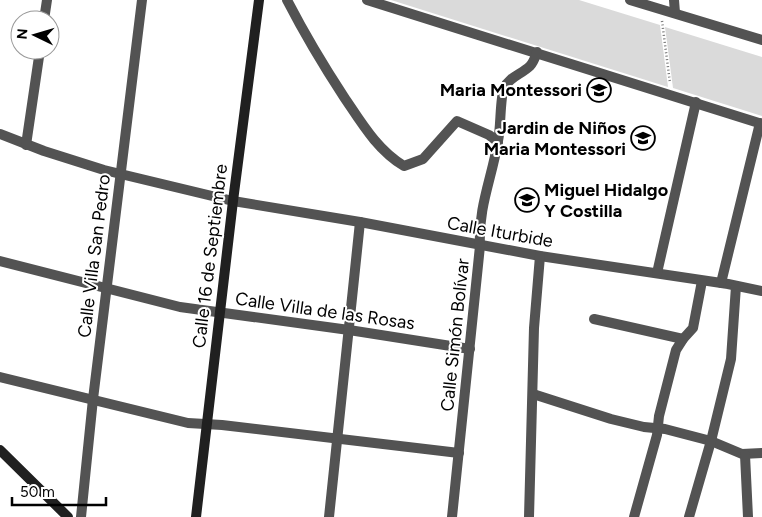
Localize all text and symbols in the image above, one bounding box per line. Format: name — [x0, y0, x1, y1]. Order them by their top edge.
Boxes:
north arrow — [10, 10, 60, 60]
text: N — [14, 28, 31, 40]
school or university icon: Maria Montessori — [586, 77, 612, 103]
place label: Maria Montessori — [440, 79, 582, 101]
place label: Jardin de Niños Maria Montessori — [484, 117, 627, 160]
school or university icon: Jardin de Niños Maria Montessori — [630, 125, 656, 151]
street label: Calle 16 de Septiembre — [188, 163, 232, 349]
street label: Calle Villa San Pedro — [73, 173, 115, 339]
place label: Miguel Hidalgo Y Costilla — [544, 179, 668, 222]
school or university icon: Miguel Hidalgo Y Costilla — [514, 187, 540, 213]
street label: Calle Iturbide — [445, 212, 555, 252]
street label: Calle Simón Bolívar — [436, 257, 474, 413]
street label: Calle Villa de las Rosas — [234, 288, 416, 334]
scale bar — [12, 474, 106, 506]
text: 50 m — [20, 483, 55, 501]

